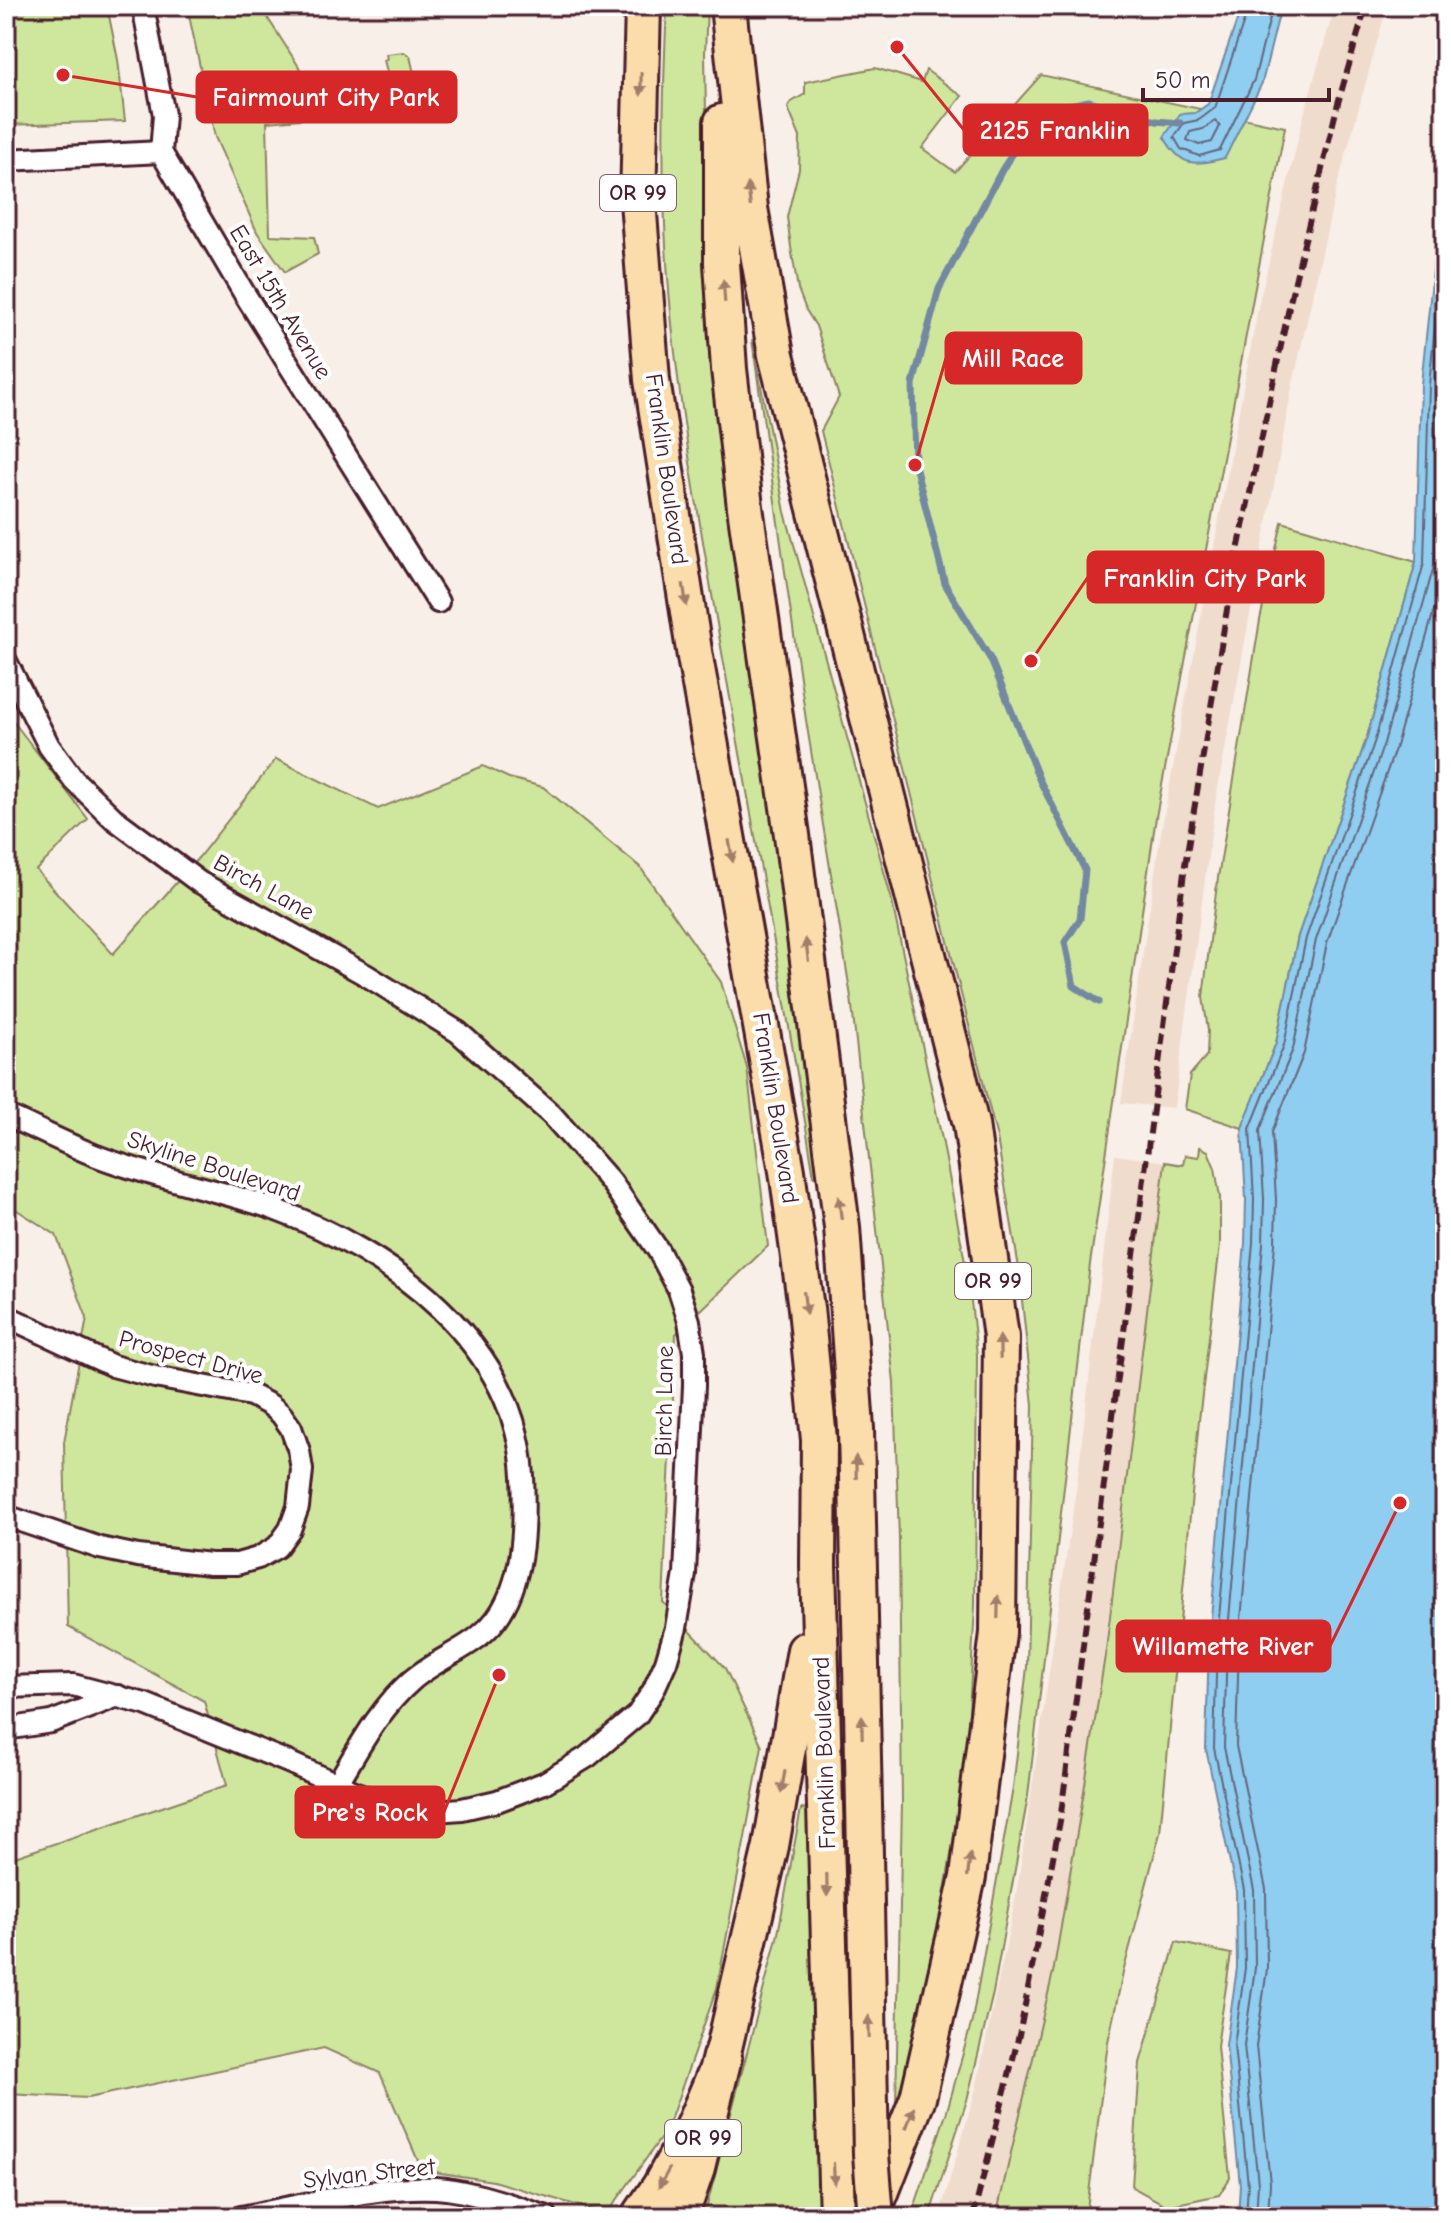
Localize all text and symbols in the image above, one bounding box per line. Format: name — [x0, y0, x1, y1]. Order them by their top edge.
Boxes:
scale bar — [1143, 52, 1329, 102]
text: 50 m — [1155, 66, 1211, 94]
callout: Fairmount City Park — [197, 72, 456, 122]
one-way arrow — [635, 72, 647, 97]
text: Fairmount City Park — [213, 83, 440, 113]
callout: 2125 Franklin — [964, 105, 1147, 155]
text: 2125 Franklin — [980, 116, 1130, 146]
road number: OR 99 — [600, 175, 676, 211]
one-way arrow — [742, 182, 755, 207]
street label: East 15th Avenue — [224, 220, 338, 384]
one-way arrow — [717, 278, 730, 303]
callout: Mill Race — [946, 333, 1081, 383]
text: Mill Race — [962, 344, 1064, 374]
street label: Franklin Boulevard — [640, 372, 694, 566]
callout: Franklin City Park — [1088, 552, 1323, 602]
text: Franklin City Park — [1104, 564, 1307, 594]
one-way arrow — [680, 583, 692, 608]
one-way arrow — [725, 839, 737, 864]
street label: Birch Lane — [209, 848, 319, 926]
one-way arrow — [800, 937, 813, 962]
street label: Franklin Boulevard — [747, 1011, 805, 1205]
street label: Skyline Boulevard — [124, 1125, 304, 1207]
one-way arrow — [833, 1195, 846, 1220]
road number: OR 99 — [955, 1263, 1031, 1299]
one-way arrow — [799, 1291, 812, 1316]
street label: Prospect Drive — [116, 1324, 266, 1390]
one-way arrow — [994, 1334, 1006, 1359]
street label: Birch Lane — [649, 1345, 679, 1457]
one-way arrow — [850, 1454, 863, 1479]
one-way arrow — [992, 1594, 1004, 1619]
callout: Willamette River — [1117, 1621, 1330, 1671]
text: Willamette River — [1132, 1632, 1314, 1662]
street label: Franklin Boulevard — [807, 1656, 841, 1850]
one-way arrow — [856, 1714, 868, 1739]
one-way arrow — [776, 1769, 788, 1794]
callout: Pre's Rock — [296, 1787, 444, 1837]
text: Pre's Rock — [312, 1798, 428, 1828]
one-way arrow — [963, 1852, 976, 1877]
one-way arrow — [821, 1873, 834, 1898]
one-way arrow — [862, 2014, 875, 2039]
one-way arrow — [904, 2106, 917, 2130]
road number: OR 99 — [665, 2120, 741, 2156]
street label: Sylvan Street — [302, 2152, 438, 2194]
one-way arrow — [828, 2161, 841, 2186]
one-way arrow — [658, 2166, 671, 2189]

